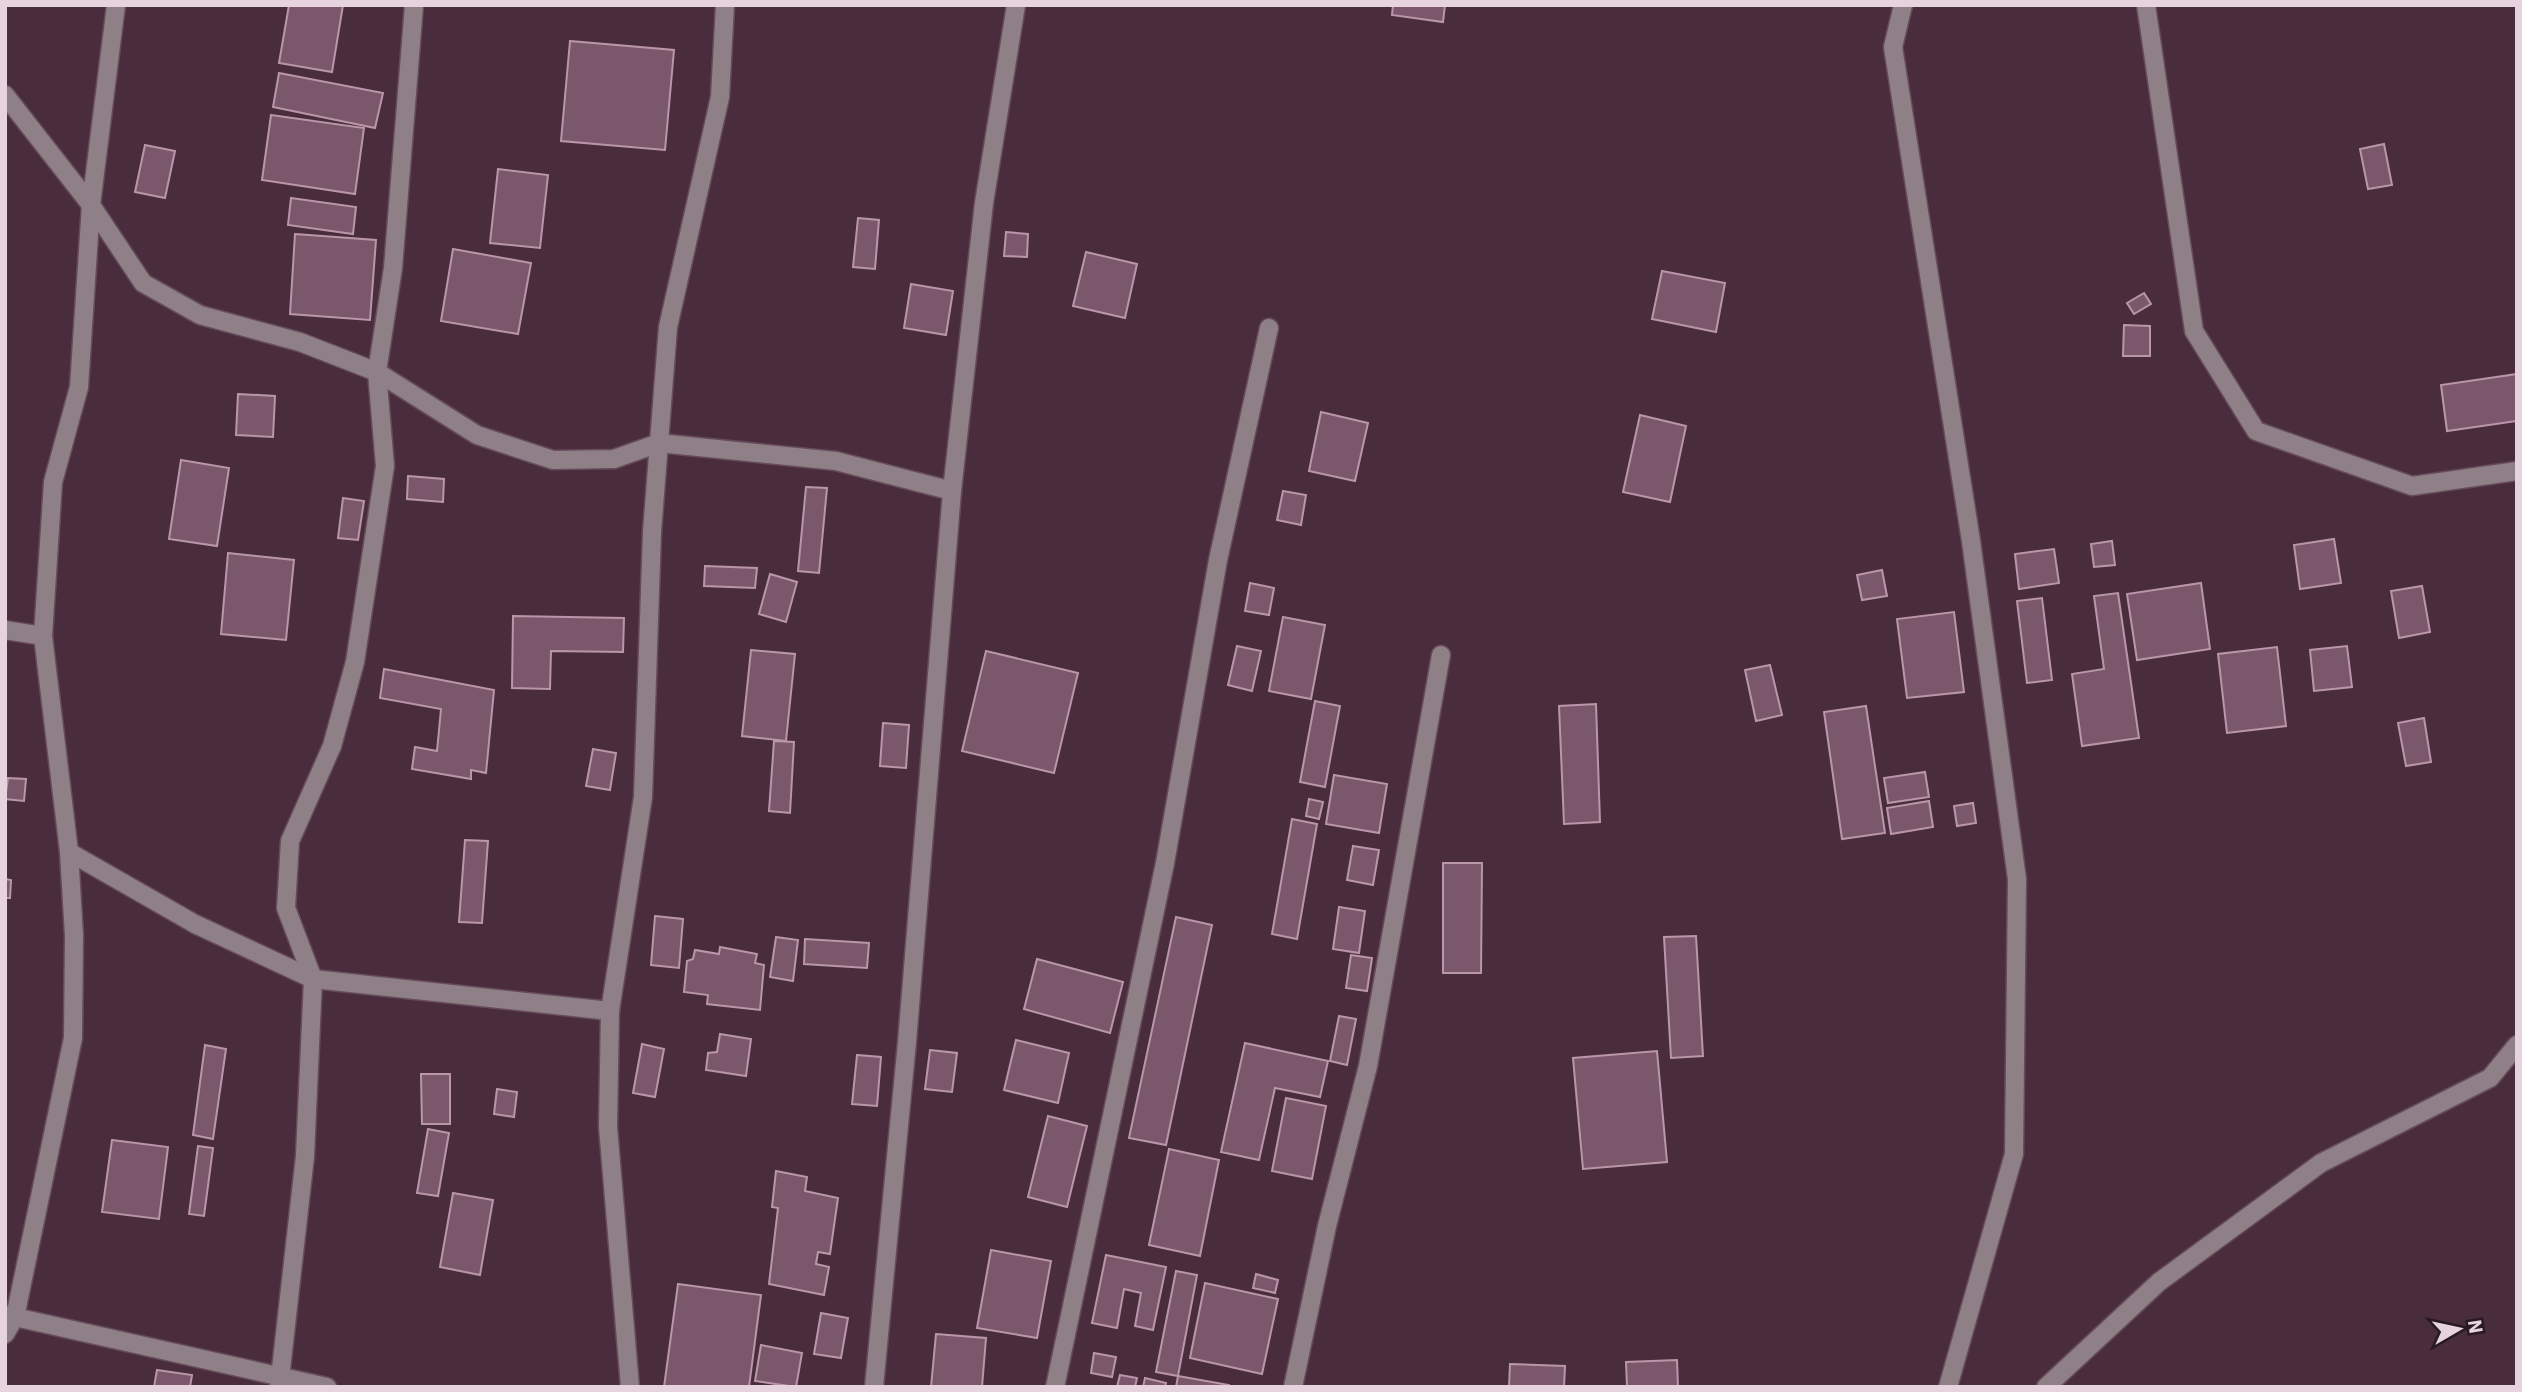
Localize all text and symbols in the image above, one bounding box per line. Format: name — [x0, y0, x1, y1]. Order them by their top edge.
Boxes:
north arrow — [2424, 1294, 2494, 1364]
text: N — [2463, 1318, 2489, 1335]

